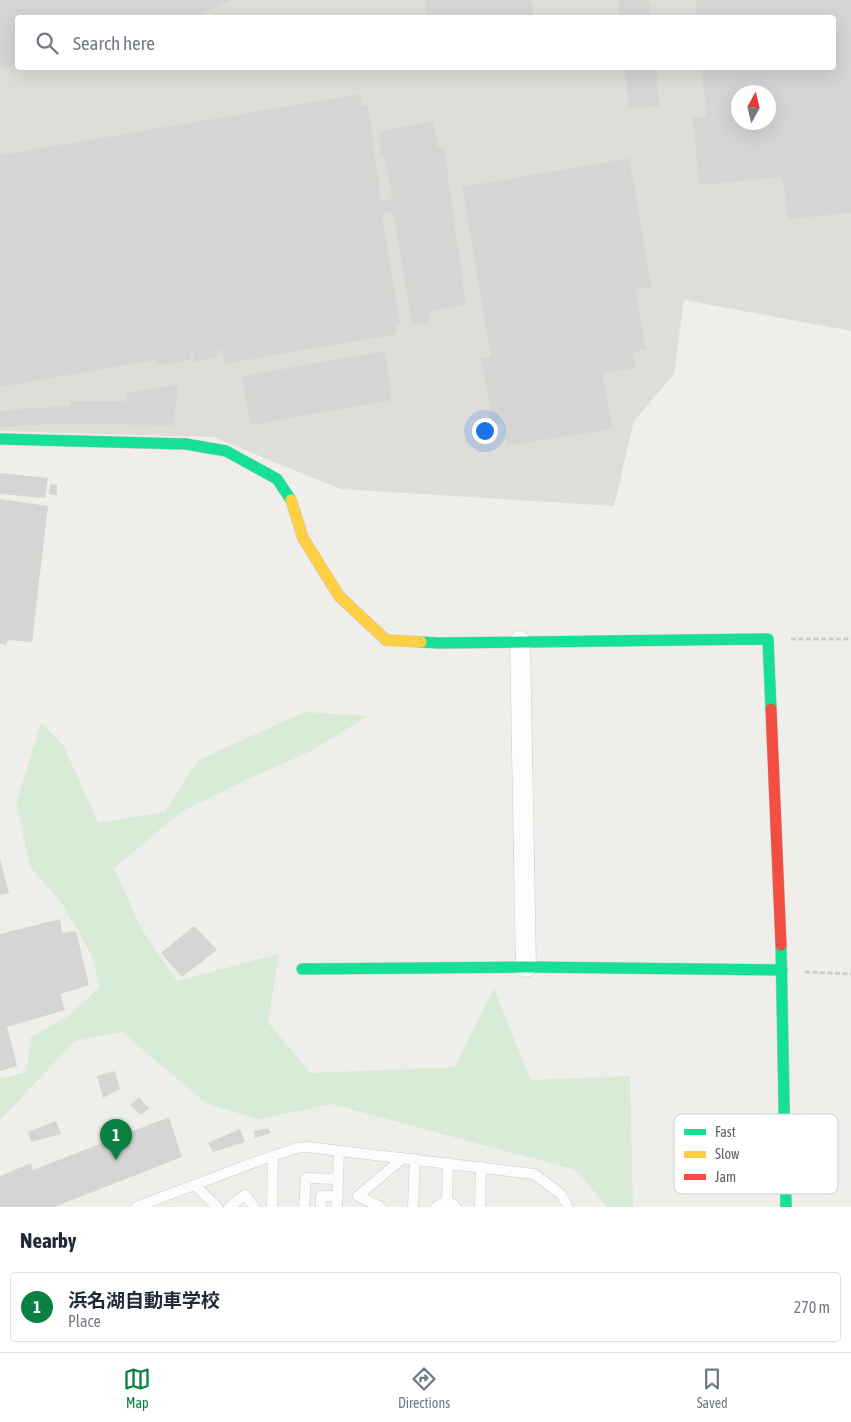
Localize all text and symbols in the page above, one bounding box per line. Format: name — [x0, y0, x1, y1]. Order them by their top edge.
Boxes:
search box — [15, 15, 836, 70]
icon: search — [33, 29, 61, 57]
text: Search here — [73, 32, 155, 54]
north arrow — [731, 85, 776, 130]
your location — [472, 418, 498, 444]
legend — [674, 1114, 838, 1194]
pin: 1 — [100, 1119, 132, 1160]
text: Fast — [715, 1124, 736, 1140]
text: Slow — [715, 1146, 740, 1162]
text: Jam — [715, 1169, 736, 1185]
text: Nearby — [20, 1228, 76, 1252]
text: 浜名湖自動車学校 — [68, 1289, 220, 1311]
text: 1 — [33, 1298, 41, 1316]
text: 270 m — [794, 1298, 830, 1316]
text: Place — [68, 1312, 101, 1330]
tab: Map — [123, 1365, 151, 1411]
tab: Directions — [398, 1365, 450, 1411]
tab: Saved — [697, 1365, 728, 1411]

